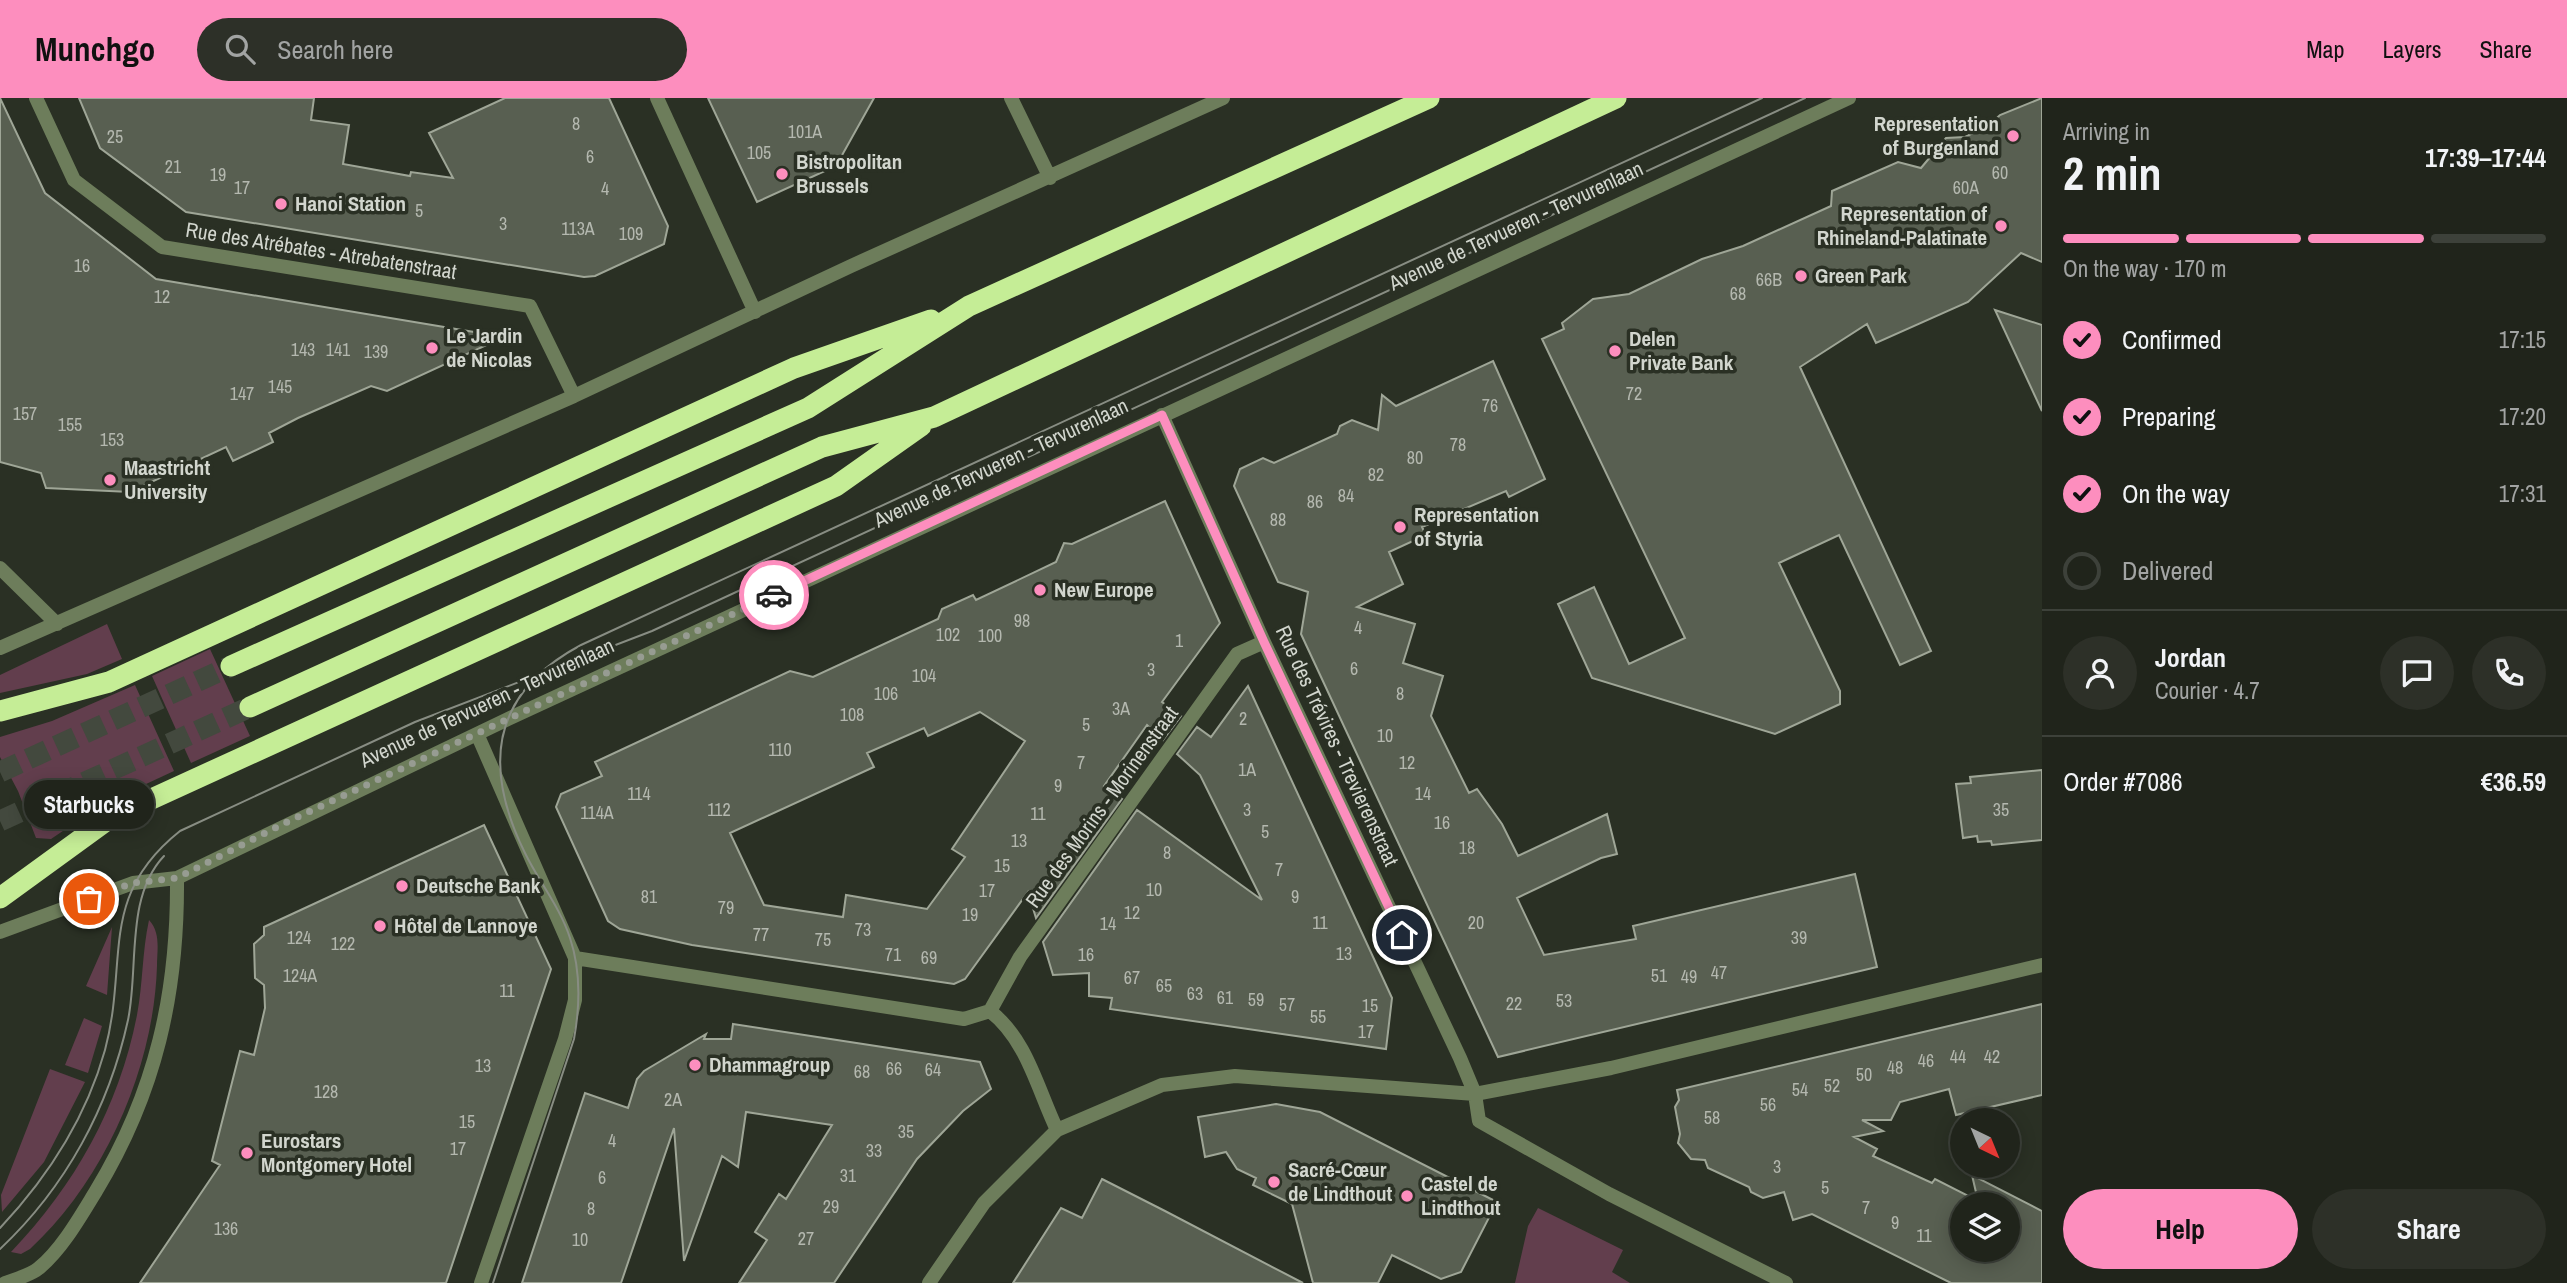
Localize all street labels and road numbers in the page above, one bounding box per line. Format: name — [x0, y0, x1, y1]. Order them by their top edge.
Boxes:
street label: Avenue de Tervueren - Tervurenlaan — [1383, 154, 1648, 298]
street label: Rue des Atrébates - Atrebatenstraat — [184, 215, 459, 286]
street label: Avenue de Tervueren - Tervurenlaan — [868, 391, 1133, 535]
street label: Rue des Trévires - Trevierenstraat — [1269, 621, 1406, 871]
street label: Avenue de Tervueren - Tervurenlaan — [354, 631, 619, 775]
street label: Rue des Morins - Morinenstraat — [1018, 700, 1185, 914]

